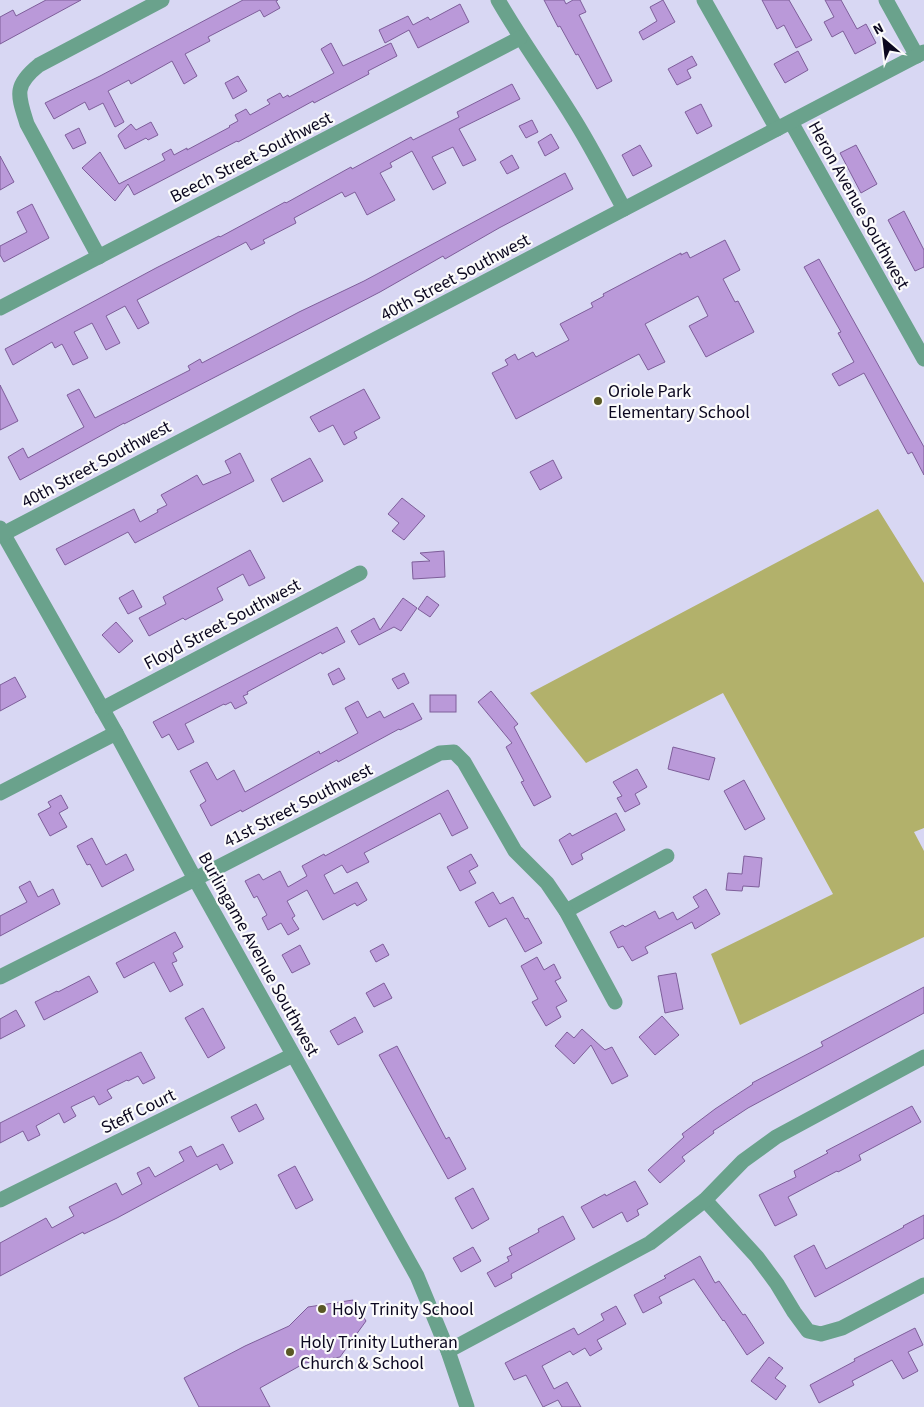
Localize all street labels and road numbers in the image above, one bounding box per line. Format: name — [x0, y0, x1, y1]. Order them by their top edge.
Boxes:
street label: Beech Street Southwest — [166, 106, 337, 209]
street label: Heron Avenue Southwest — [802, 116, 915, 294]
street label: 40th Street Southwest — [376, 227, 534, 327]
street label: 40th Street Southwest — [17, 414, 175, 514]
street label: Floyd Street Southwest — [140, 573, 305, 676]
street label: 41st Street Southwest — [220, 757, 377, 854]
street label: Burlingame Avenue Southwest — [192, 848, 325, 1061]
street label: Steff Court — [97, 1083, 180, 1140]

